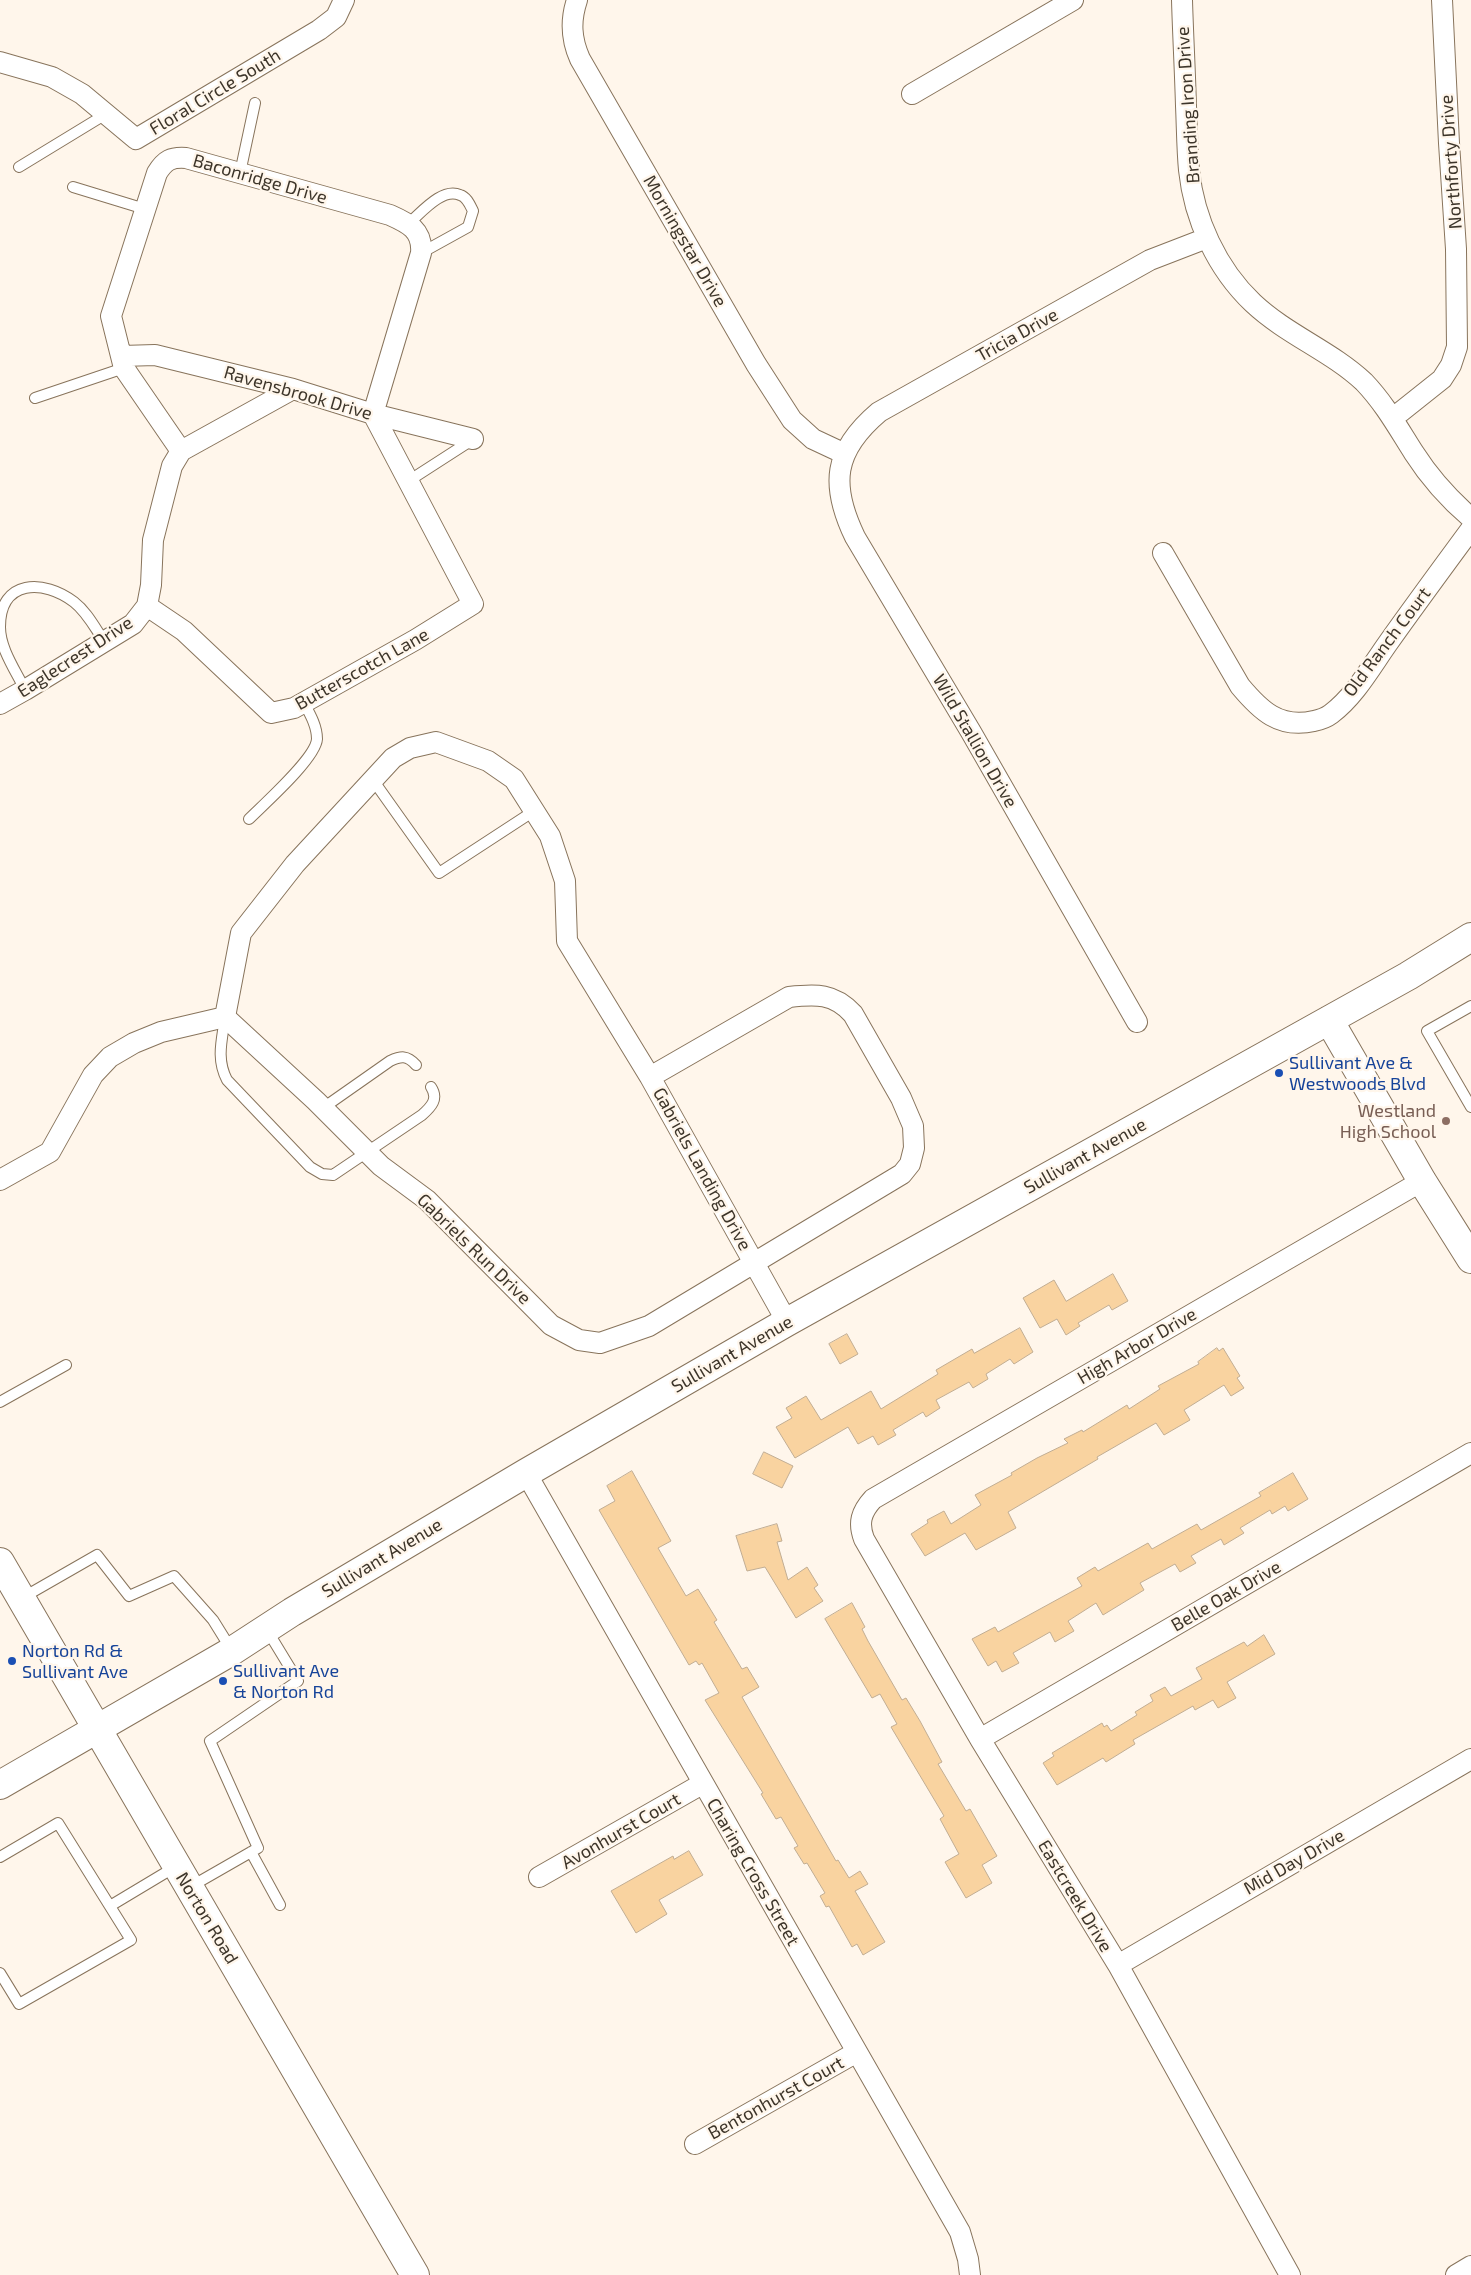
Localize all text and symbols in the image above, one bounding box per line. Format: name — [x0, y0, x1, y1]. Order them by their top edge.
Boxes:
street label: Branding Iron Drive — [1172, 26, 1204, 184]
street label: Floral Circle South — [146, 44, 284, 140]
street label: Northforty Drive — [1436, 94, 1466, 230]
street label: Baconridge Drive — [190, 149, 330, 209]
street label: Morningstar Drive — [639, 171, 731, 311]
street label: Tricia Drive — [972, 304, 1062, 366]
street label: Ravensbrook Drive — [221, 361, 375, 425]
street label: Old Ranch Court — [1339, 583, 1435, 701]
street label: Eaglecrest Drive — [13, 612, 137, 702]
street label: Butterscotch Lane — [291, 623, 433, 715]
street label: Wild Stallion Drive — [928, 670, 1022, 812]
place label: Sullivant Ave & Westwoods Blvd — [1289, 1052, 1426, 1094]
marker: Sullivant Ave & Westwoods Blvd — [1273, 1067, 1285, 1079]
street label: Gabriels Landing Drive — [648, 1084, 756, 1254]
place label: Westland High School — [1340, 1100, 1436, 1142]
street label: Sullivant Avenue — [1020, 1113, 1150, 1199]
marker: Westland High School — [1440, 1115, 1452, 1127]
street label: Gabriels Run Drive — [413, 1189, 535, 1309]
street label: High Arbor Drive — [1074, 1303, 1200, 1389]
street label: Sullivant Avenue — [667, 1311, 797, 1397]
street label: Sullivant Avenue — [318, 1514, 446, 1602]
street label: Belle Oak Drive — [1167, 1556, 1285, 1636]
place label: Norton Rd & Sullivant Ave — [22, 1640, 128, 1682]
marker: Norton Rd & Sullivant Ave — [6, 1655, 18, 1667]
place label: Sullivant Ave & Norton Rd — [233, 1660, 339, 1702]
marker: Sullivant Ave & Norton Rd — [217, 1675, 229, 1687]
street label: Avonhurst Court — [558, 1788, 684, 1874]
street label: Charing Cross Street — [702, 1794, 804, 1950]
street label: Mid Day Drive — [1240, 1824, 1348, 1900]
street label: Eastcreek Drive — [1033, 1836, 1117, 1956]
street label: Norton Road — [171, 1868, 243, 1968]
street label: Bentonhurst Court — [704, 2052, 848, 2144]

